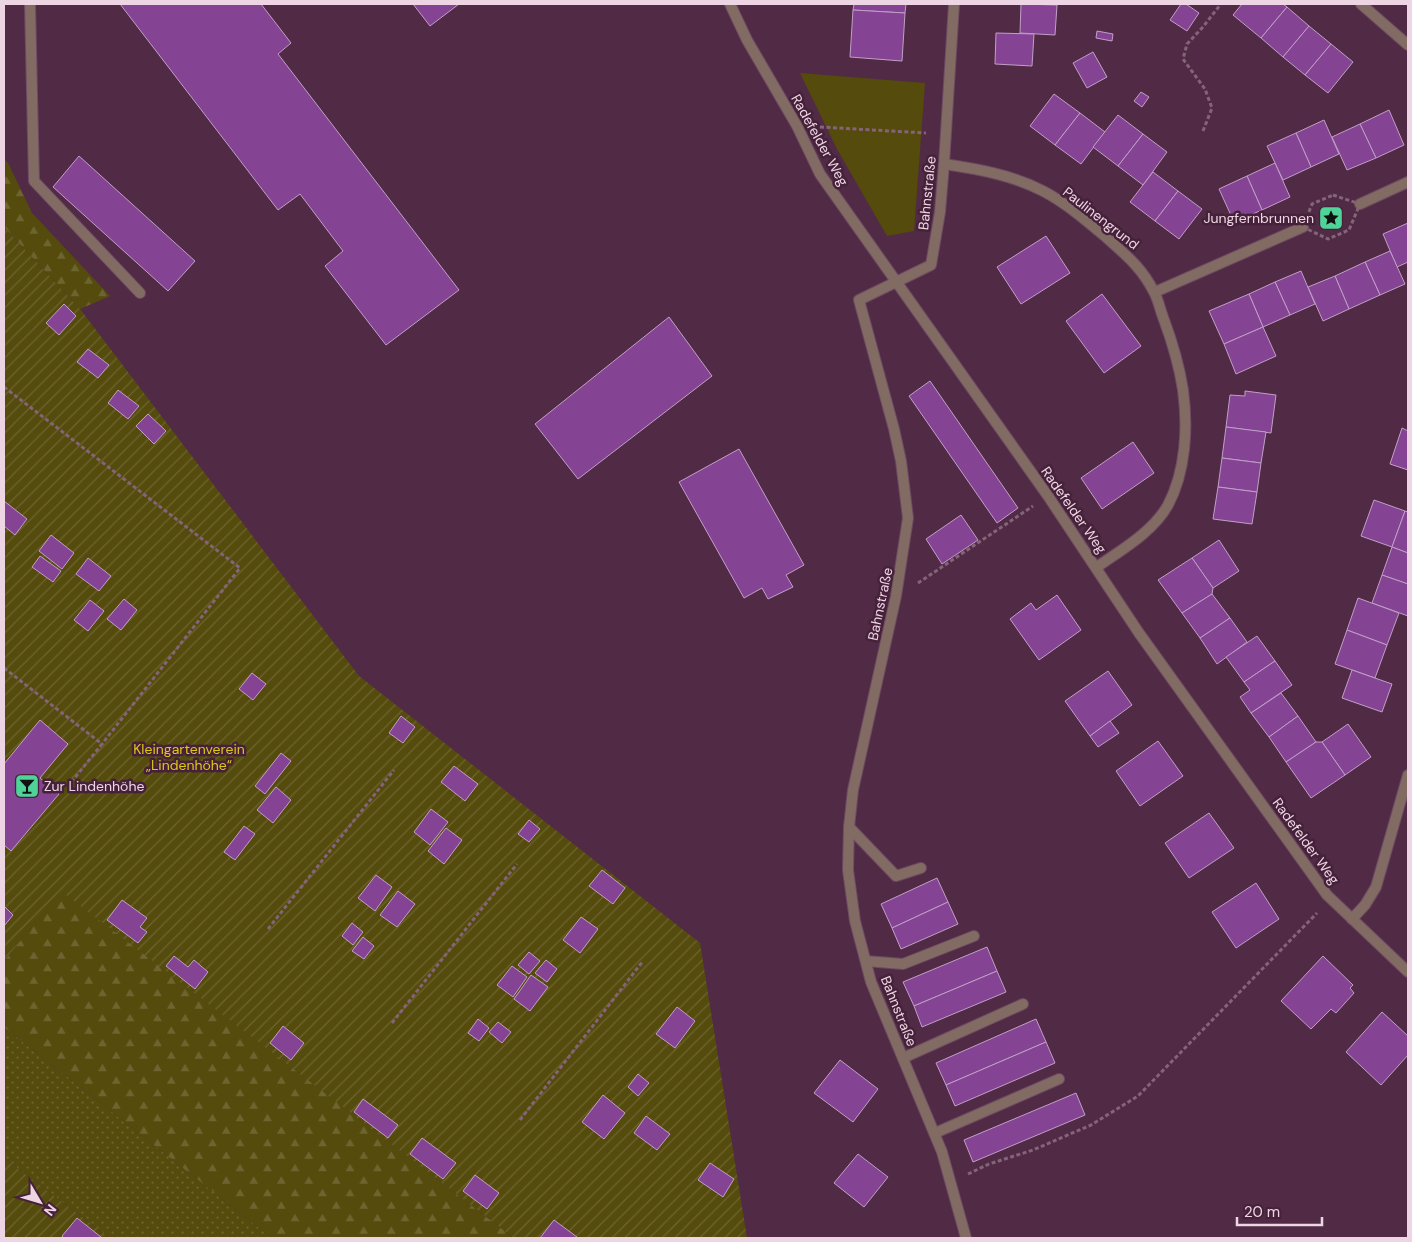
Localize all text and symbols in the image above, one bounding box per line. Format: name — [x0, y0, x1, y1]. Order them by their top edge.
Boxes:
street label: Radefelder Weg — [787, 91, 853, 189]
street label: Bahnstraße — [914, 155, 940, 231]
street label: Paulinengrund — [1059, 183, 1143, 253]
place icon: Jungfernbrunnen — [1318, 205, 1344, 231]
place label: Jungfernbrunnen — [1203, 209, 1314, 227]
street label: Radefelder Weg — [1037, 463, 1111, 557]
street label: Bahnstraße — [863, 566, 897, 642]
park label: Kleingartenverein „Lindenhöhe“ — [133, 740, 245, 774]
bar icon: Zur Lindenhöhe — [14, 773, 40, 799]
place label: Zur Lindenhöhe — [44, 777, 144, 795]
street label: Radefelder Weg — [1269, 794, 1343, 888]
street label: Bahnstraße — [877, 973, 921, 1049]
north arrow — [15, 1177, 65, 1227]
scale bar — [1237, 1194, 1322, 1226]
text: N — [40, 1200, 60, 1220]
text: 20 m — [1244, 1202, 1280, 1222]

